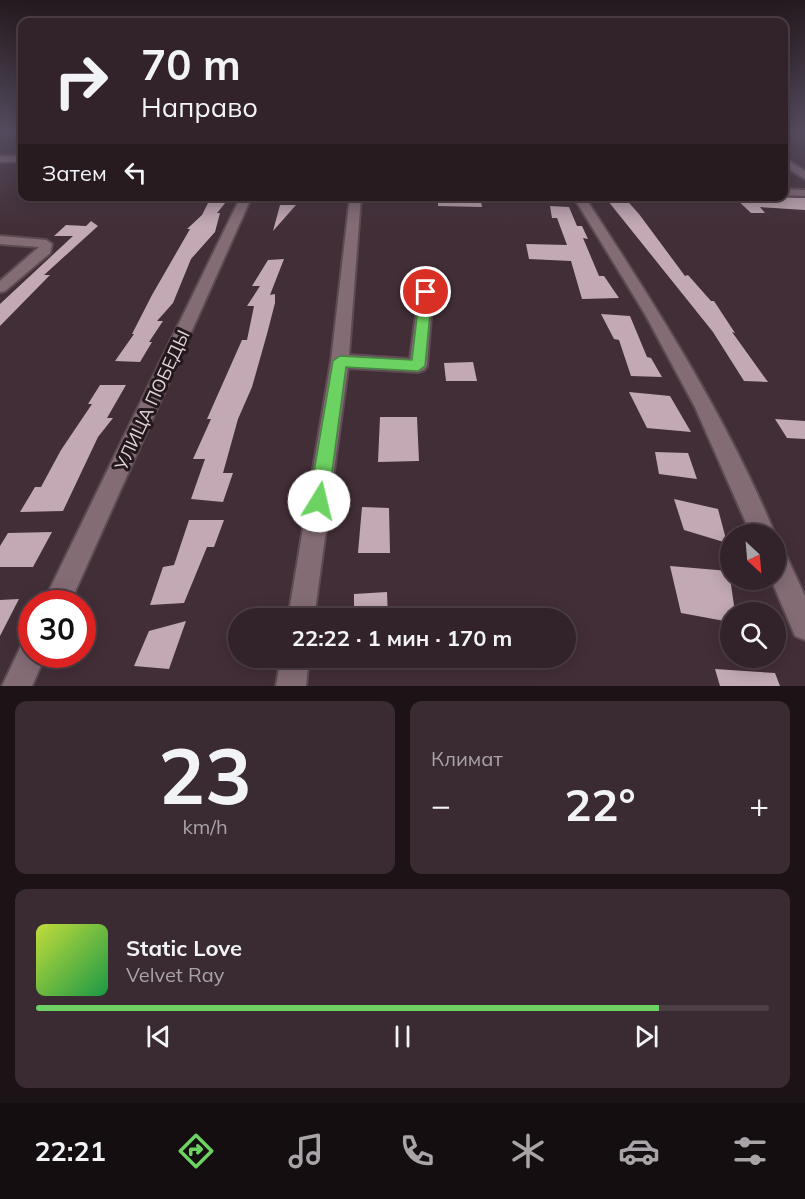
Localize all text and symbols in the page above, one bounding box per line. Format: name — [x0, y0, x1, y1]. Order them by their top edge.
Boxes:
text: 70 m — [141, 38, 241, 91]
icon: right — [42, 42, 120, 120]
text: Направо — [141, 90, 258, 124]
icon: left — [119, 156, 152, 189]
text: Затем — [42, 159, 107, 187]
pin — [400, 266, 451, 317]
icon: arrive — [409, 275, 442, 308]
street label: УЛИЦА ПОБЕДЫ — [109, 326, 195, 475]
position arrow — [287, 469, 351, 533]
north arrow — [720, 524, 786, 590]
map controls — [720, 524, 786, 668]
speed limit sign: 30 — [18, 590, 96, 668]
button: search — [720, 602, 786, 668]
text: 22:22 · 1 мин · 170 m — [292, 624, 512, 652]
text: 23 — [158, 726, 252, 824]
text: Климат — [431, 746, 503, 771]
text: 22° — [564, 776, 636, 832]
text: − — [431, 784, 451, 825]
text: + — [749, 784, 769, 825]
text: km/h — [182, 814, 228, 839]
text: Static Love — [126, 934, 242, 962]
text: Velvet Ray — [126, 962, 224, 987]
icon: previous — [142, 1020, 175, 1053]
icon: pause — [386, 1020, 419, 1053]
icon: next — [630, 1020, 663, 1053]
icon: directions — [175, 1130, 217, 1172]
icon: music — [285, 1130, 327, 1172]
icon: phone — [396, 1130, 438, 1172]
icon: climate — [507, 1130, 549, 1172]
icon: car — [618, 1130, 660, 1172]
icon: filters — [729, 1130, 771, 1172]
text: 22:21 — [34, 1134, 106, 1168]

